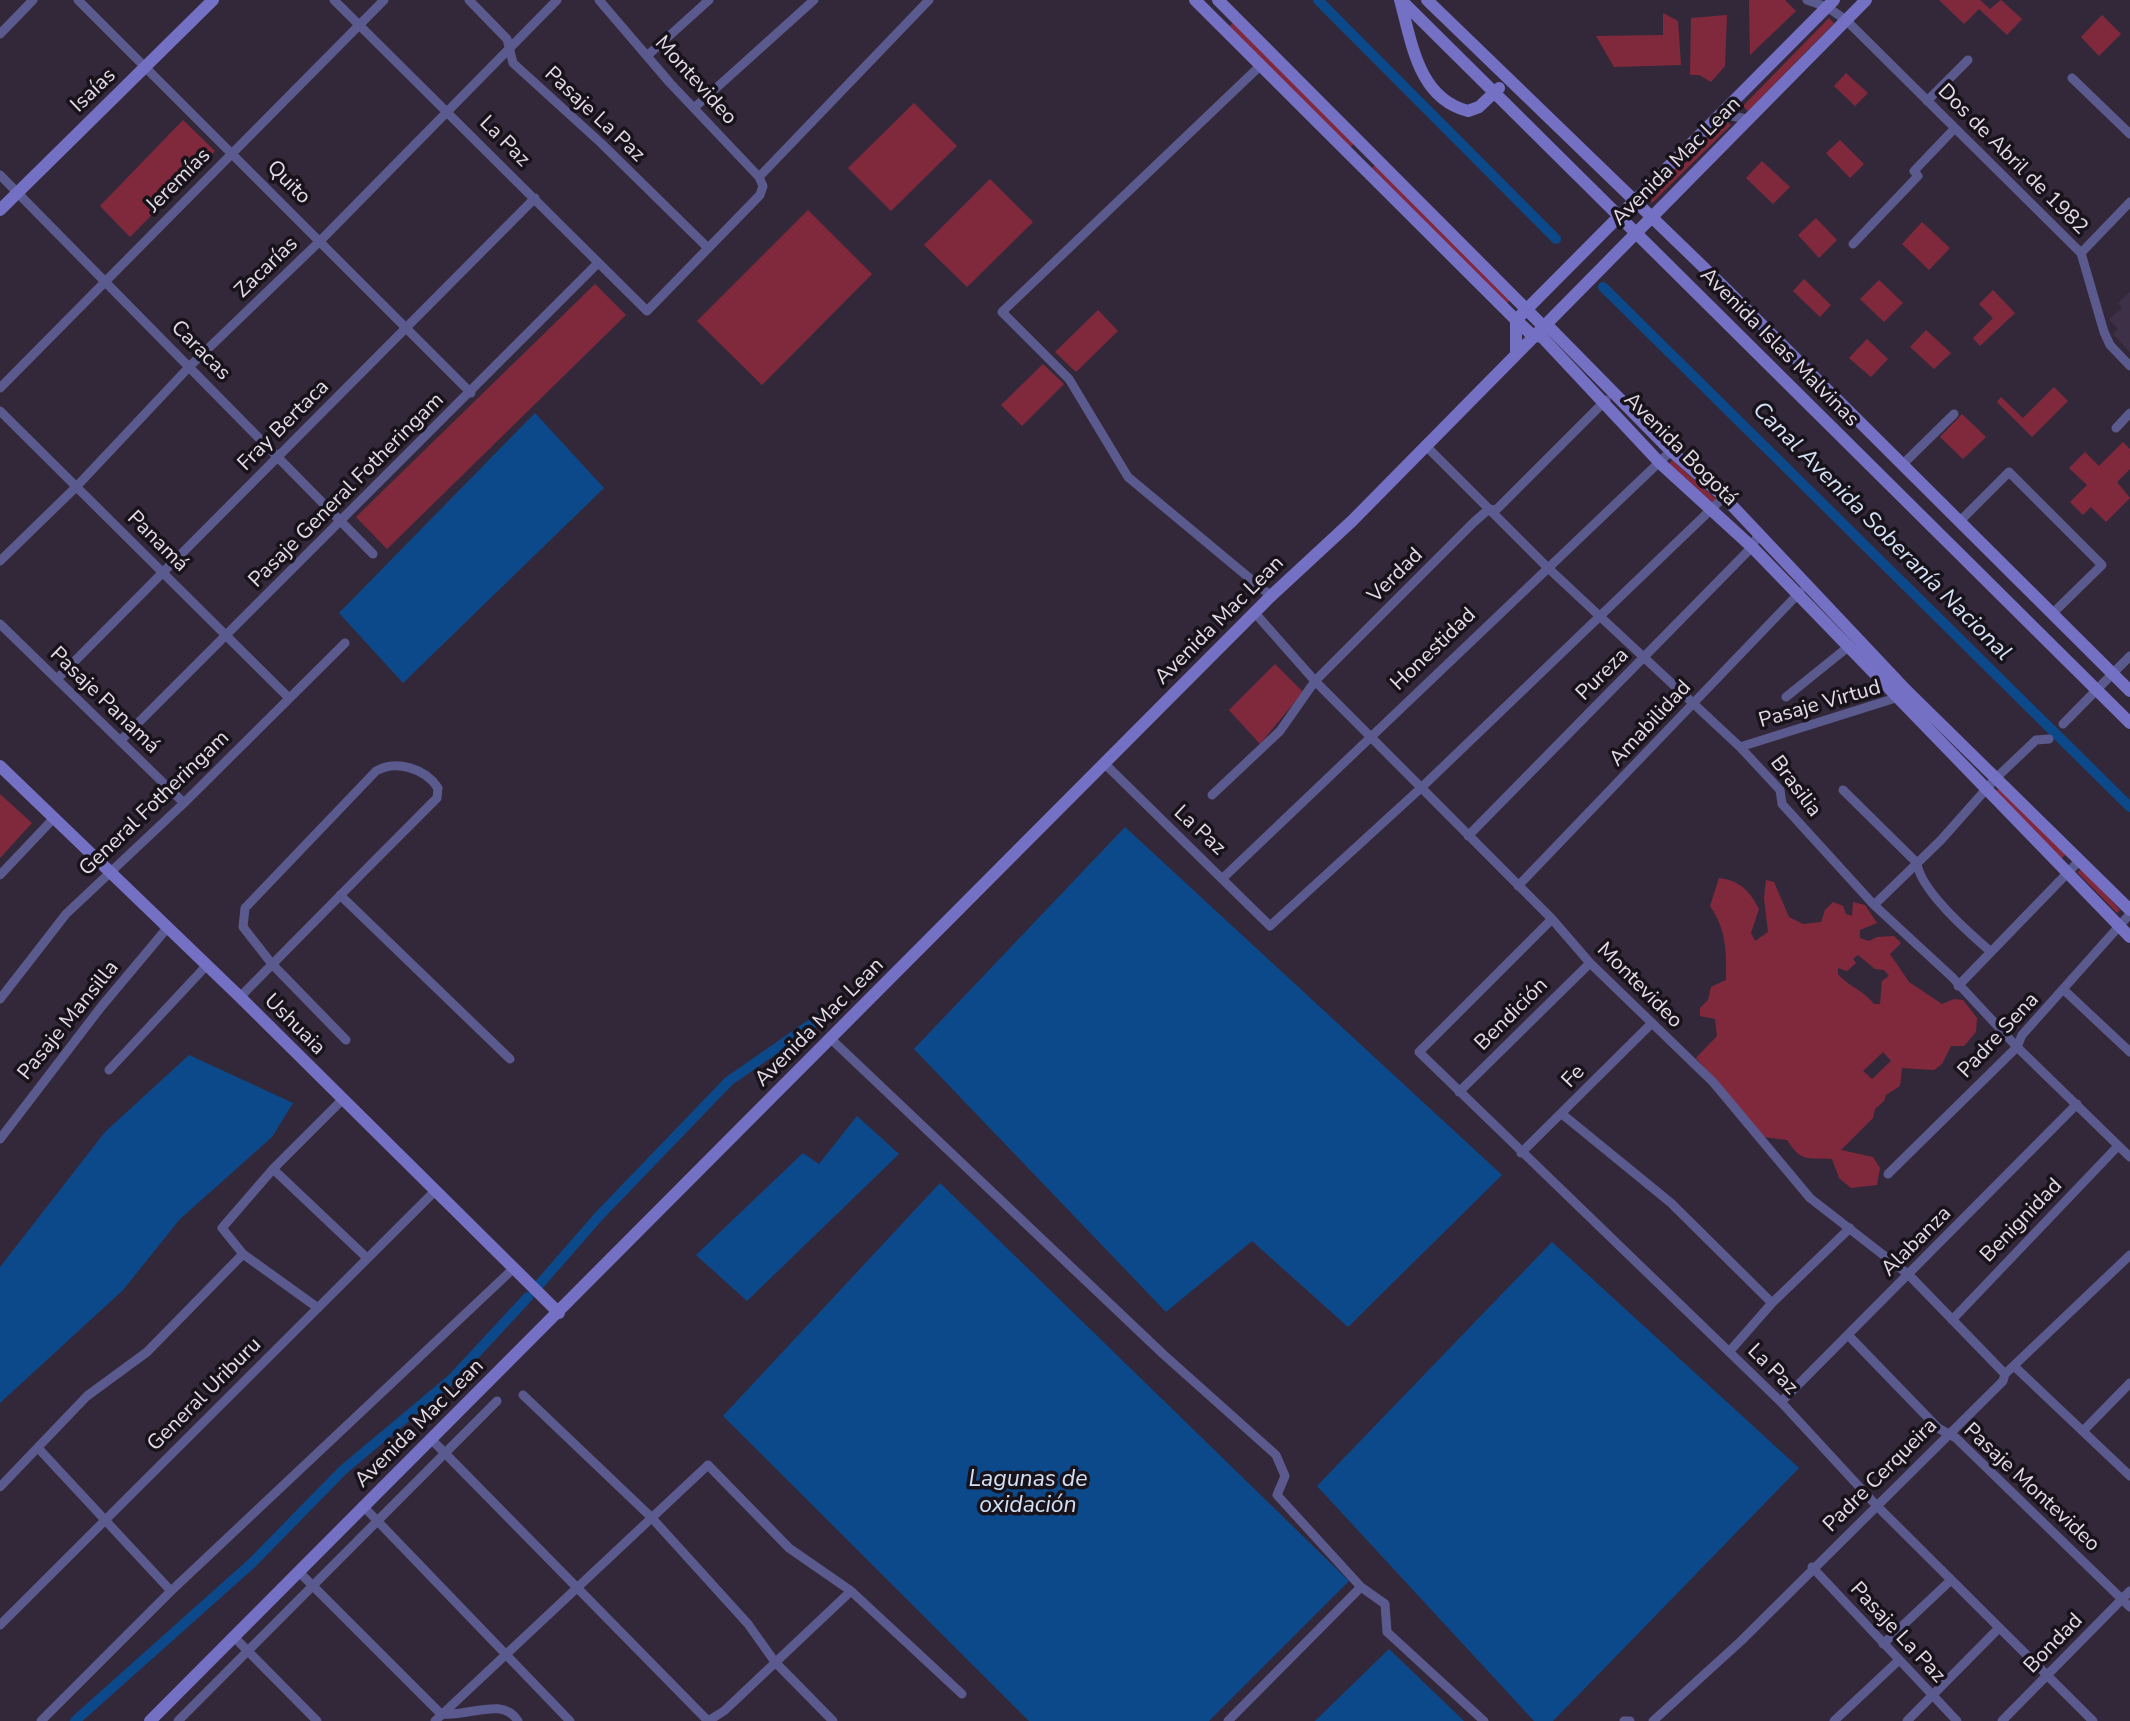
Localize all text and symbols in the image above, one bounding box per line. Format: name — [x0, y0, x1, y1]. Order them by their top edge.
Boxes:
street label: Montevideo — [649, 31, 741, 131]
street label: Pasaje La Paz — [539, 62, 649, 168]
street label: Isaías — [66, 64, 122, 118]
street label: Dos de Abril de 1982 — [1932, 80, 2092, 240]
street label: Avenida Mac Lean — [1607, 92, 1747, 232]
street label: La Paz — [473, 111, 535, 173]
street label: Jeremías — [142, 144, 216, 218]
street label: Quito — [261, 156, 315, 210]
street label: Zacarías — [230, 232, 304, 304]
street label: Avenida Islas Malvinas — [1694, 263, 1864, 433]
street label: Caracas — [165, 316, 235, 386]
street label: Fray Bertaca — [233, 375, 335, 477]
street label: Pasaje General Fotheringam — [244, 388, 450, 594]
street label: Avenida Bogotá — [1618, 388, 1742, 512]
water label: Canal Avenida Soberanía Nacional — [1746, 397, 2016, 667]
street label: Panamá — [121, 506, 193, 578]
street label: Verdad — [1363, 543, 1429, 609]
street label: Avenida Mac Lean — [1150, 551, 1290, 691]
street label: Honestidad — [1386, 603, 1482, 697]
street label: Pasaje Panamá — [44, 642, 164, 760]
street label: Pureza — [1571, 643, 1635, 707]
street label: Amabilidad — [1605, 676, 1697, 772]
street label: Pasaje Virtud — [1756, 676, 1884, 734]
street label: General Fotheringam — [75, 726, 235, 882]
street label: Brasilia — [1764, 751, 1826, 823]
street label: La Paz — [1168, 801, 1230, 861]
street label: Montevideo — [1591, 938, 1687, 1034]
street label: Avenida Mac Lean — [750, 953, 890, 1093]
street label: Pasaje Mansilla — [13, 956, 125, 1086]
street label: Bendición — [1470, 973, 1554, 1057]
street label: Padre Sena — [1953, 988, 2045, 1084]
street label: Ushuaia — [258, 989, 330, 1061]
street label: Fe — [1557, 1060, 1591, 1094]
street label: Benignidad — [1976, 1174, 2068, 1268]
street label: Alabanza — [1877, 1202, 1957, 1282]
street label: General Uriburu — [143, 1333, 267, 1457]
street label: La Paz — [1741, 1339, 1803, 1401]
street label: Avenida Mac Lean — [350, 1354, 490, 1494]
street label: Padre Cerqueira — [1819, 1414, 1943, 1538]
street label: Pasaje Montevideo — [1958, 1418, 2104, 1558]
water label: Lagunas de oxidación — [969, 1466, 1087, 1520]
street label: Pasaje La Paz — [1844, 1578, 1950, 1688]
street label: Bondad — [2019, 1609, 2089, 1679]

